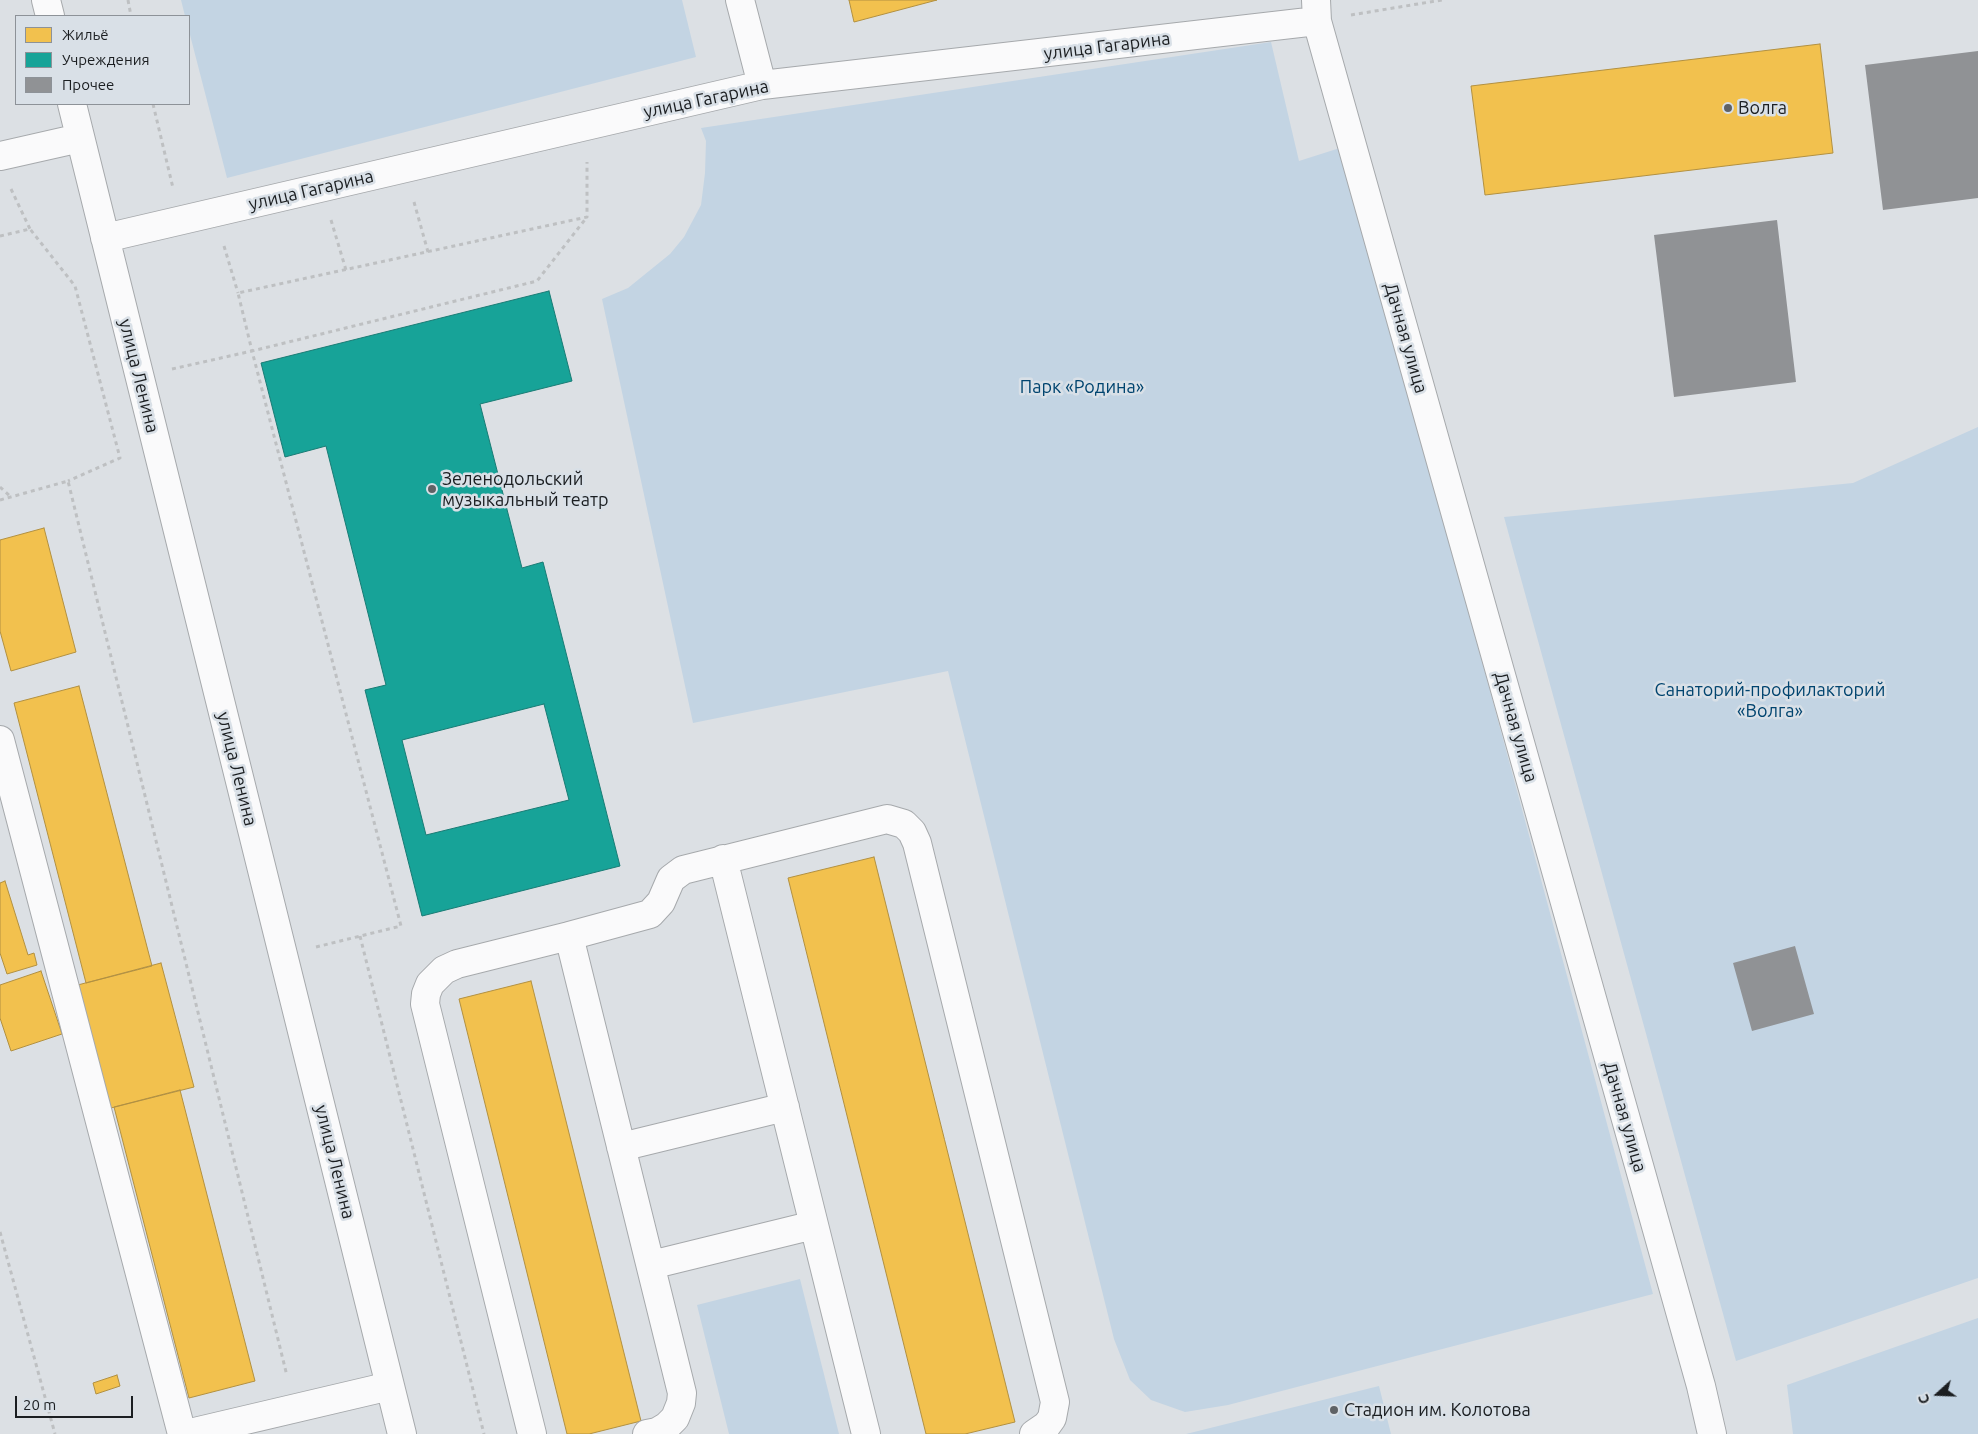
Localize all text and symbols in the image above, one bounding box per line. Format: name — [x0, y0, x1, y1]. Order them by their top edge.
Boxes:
legend — [15, 15, 190, 105]
text: Жильё — [62, 26, 109, 43]
street label: улица Гагарина — [1042, 28, 1172, 64]
text: Учреждения — [62, 51, 150, 68]
street label: улица Гагарина — [641, 75, 771, 123]
text: Прочее — [62, 76, 114, 93]
place label: Волга — [1738, 97, 1787, 119]
marker: Волга — [1722, 102, 1734, 114]
street label: улица Гагарина — [246, 165, 376, 215]
street label: Дачная улица — [1380, 280, 1432, 396]
street label: улица Ленина — [114, 317, 164, 435]
park label: Парк «Родина» — [1020, 376, 1144, 398]
place label: Зеленодольский музыкальный театр — [442, 468, 609, 510]
marker: Зеленодольский музыкальный театр — [426, 483, 438, 495]
street label: Дачная улица — [1490, 669, 1542, 785]
park label: Санаторий-профилакторий «Волга» — [1655, 679, 1885, 722]
street label: улица Ленина — [212, 710, 262, 828]
street label: Дачная улица — [1599, 1059, 1651, 1175]
street label: улица Ленина — [310, 1103, 360, 1221]
north arrow — [1913, 1369, 1963, 1419]
scale bar — [18, 1386, 135, 1418]
text: С — [1915, 1392, 1933, 1406]
text: 20 m — [23, 1396, 56, 1413]
place label: Стадион им. Колотова — [1344, 1399, 1531, 1421]
marker: Стадион им. Колотова — [1328, 1404, 1340, 1416]

